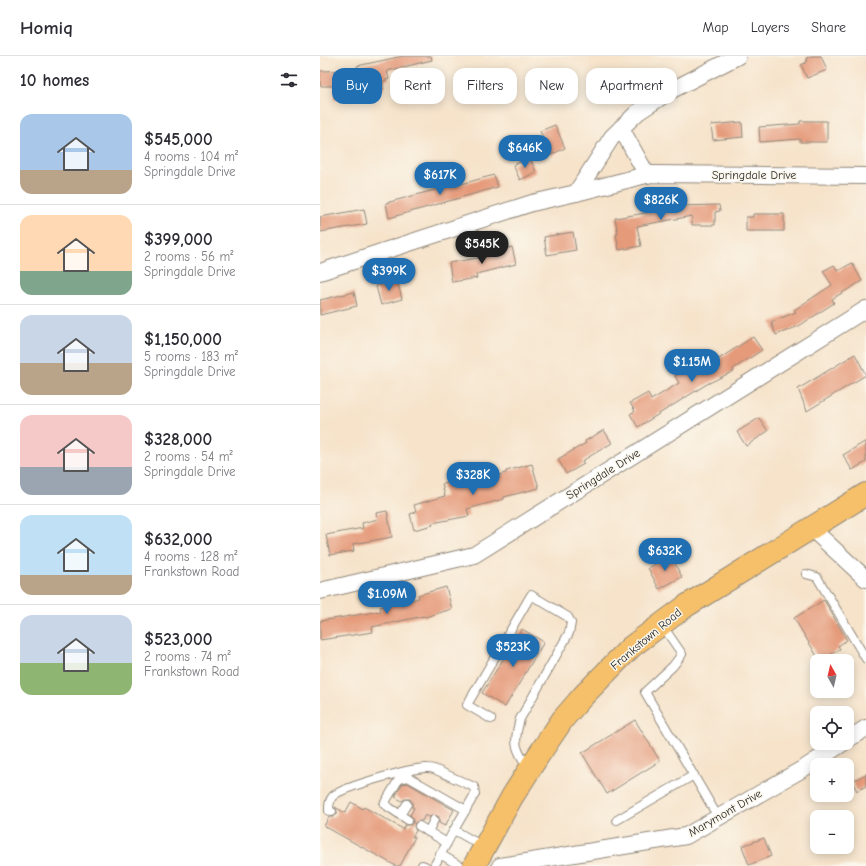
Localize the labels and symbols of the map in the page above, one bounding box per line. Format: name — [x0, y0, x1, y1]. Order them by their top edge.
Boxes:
pin: $646K — [497, 135, 553, 169]
pin: $617K — [412, 162, 468, 196]
street label: Springdale Drive — [712, 168, 796, 182]
pin: $826K — [633, 187, 689, 221]
pin: $545K — [454, 231, 510, 265]
pin: $399K — [361, 258, 417, 292]
pin: $1.15M — [659, 349, 725, 383]
street label: Springdale Drive — [563, 446, 643, 502]
pin: $328K — [445, 462, 501, 496]
pin: $632K — [637, 538, 693, 572]
pin: $1.09M — [354, 581, 420, 615]
street label: Frankstown Road — [608, 605, 684, 673]
pin: $523K — [485, 634, 541, 668]
north arrow — [810, 654, 854, 698]
street label: Marymont Drive — [686, 786, 764, 840]

